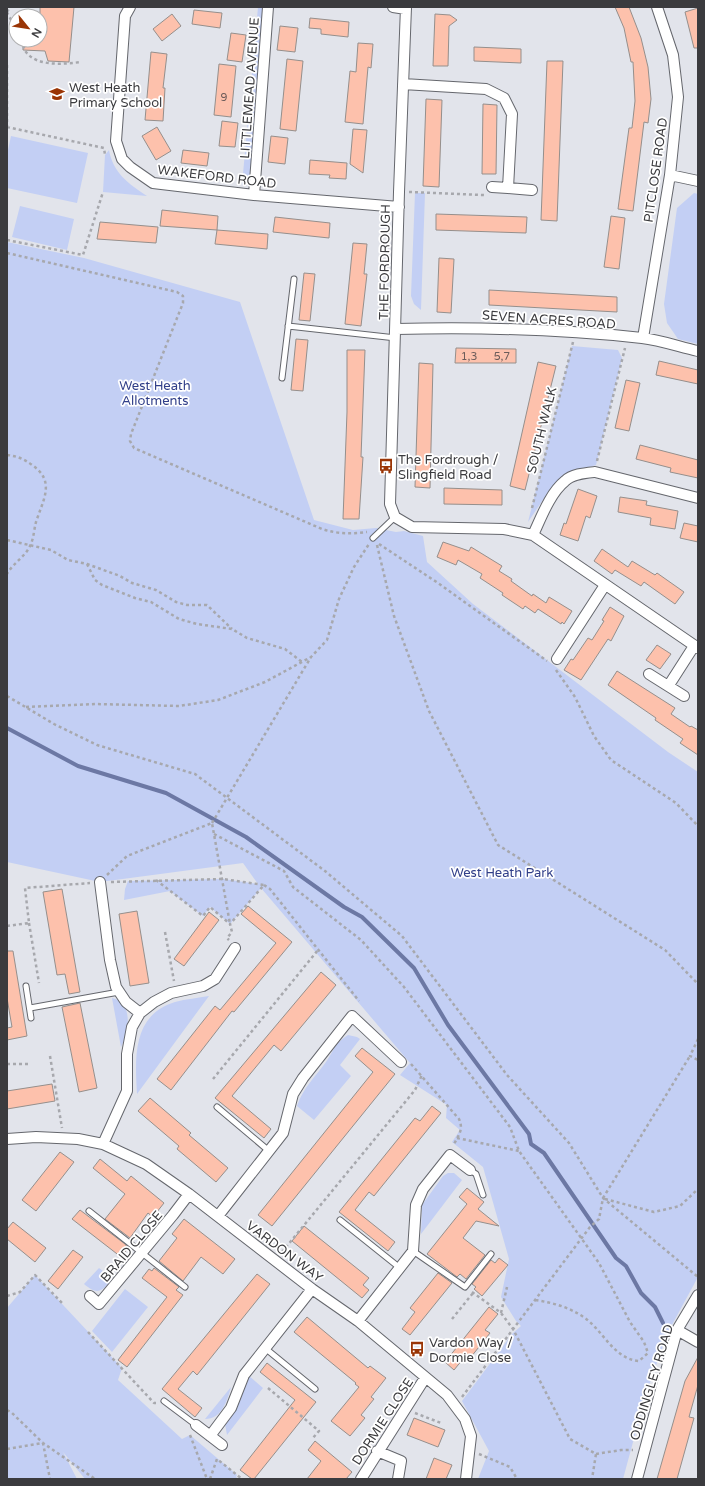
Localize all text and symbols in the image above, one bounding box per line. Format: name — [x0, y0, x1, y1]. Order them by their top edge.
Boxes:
north arrow — [8, 8, 48, 48]
street label: LITTLEMEAD AVENUE — [237, 17, 263, 159]
text: N — [28, 26, 44, 40]
place label: West Heath Primary School — [69, 80, 162, 111]
school or university icon: West Heath Primary School — [48, 85, 66, 103]
house number: 9 — [221, 91, 228, 104]
street label: PITCLOSE ROAD — [641, 116, 671, 224]
street label: WAKEFORD ROAD — [157, 162, 277, 192]
street label: THE FORDROUGH — [376, 204, 394, 320]
street label: SEVEN ACRES ROAD — [482, 307, 617, 333]
house number: 1,3 — [461, 350, 477, 363]
house number: 5,7 — [494, 350, 510, 363]
park label: West Heath Allotments — [119, 378, 191, 409]
street label: SOUTH WALK — [523, 385, 561, 475]
place label: The Fordrough / Slingfield Road — [398, 452, 499, 483]
bus stop icon: The Fordrough / Slingfield Road — [377, 457, 395, 475]
park label: West Heath Park — [451, 865, 553, 881]
street label: BRAID CLOSE — [97, 1208, 166, 1286]
street label: VARDON WAY — [243, 1218, 326, 1286]
street label: ODDINGLEY ROAD — [627, 1322, 677, 1442]
place label: Vardon Way / Dormie Close — [429, 1335, 513, 1366]
bus stop icon: Vardon Way / Dormie Close — [408, 1340, 426, 1358]
street label: DORMIE CLOSE — [349, 1375, 417, 1468]

